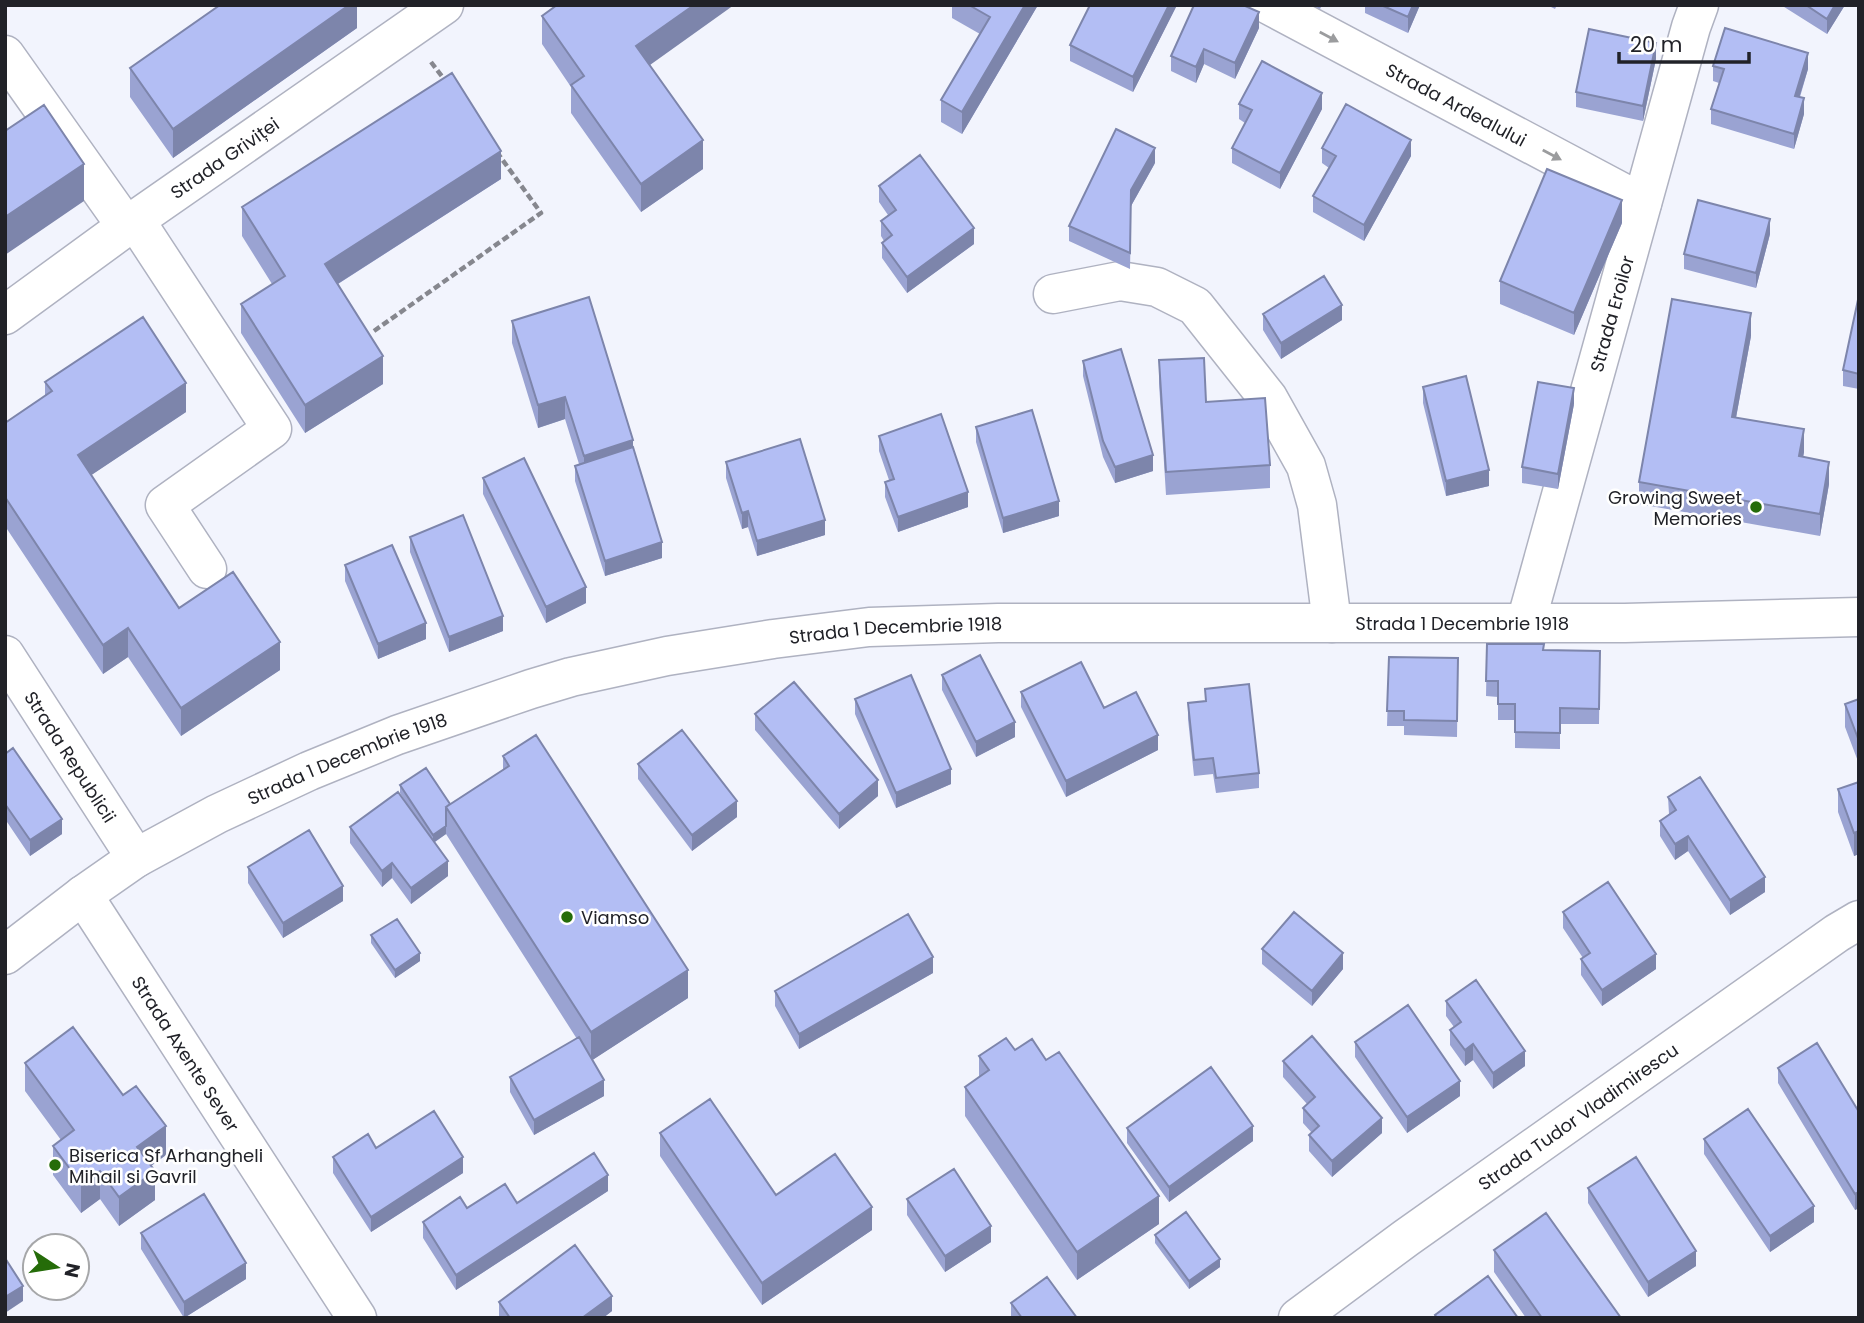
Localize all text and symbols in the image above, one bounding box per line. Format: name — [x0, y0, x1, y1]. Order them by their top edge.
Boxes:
scale bar — [1619, 21, 1748, 65]
text: 20 m — [1630, 30, 1683, 59]
one-way arrow — [1319, 32, 1339, 43]
street label: Strada Ardealului — [1382, 57, 1531, 152]
street label: Strada Griviței — [165, 111, 284, 204]
one-way arrow — [1542, 150, 1562, 161]
street label: Strada Eroilor — [1583, 252, 1640, 375]
place label: Growing Sweet Memories — [1608, 485, 1742, 531]
marker: Growing Sweet Memories — [1748, 499, 1764, 515]
street label: Strada 1 Decembrie 1918 — [787, 610, 1003, 649]
street label: Strada 1 Decembrie 1918 — [1355, 611, 1569, 636]
street label: Strada Republicii — [19, 686, 122, 827]
street label: Strada 1 Decembrie 1918 — [243, 706, 450, 811]
place label: Viamso — [581, 905, 649, 930]
marker: Viamso — [559, 909, 575, 925]
street label: Strada Axente Sever — [126, 971, 246, 1137]
street label: Strada Tudor Vladimirescu — [1473, 1037, 1683, 1196]
place label: Biserica Sf Arhangheli Mihail si Gavril — [69, 1143, 263, 1189]
marker: Biserica Sf Arhangheli Mihail si Gavril — [47, 1157, 63, 1173]
north arrow — [21, 1232, 91, 1302]
text: N — [57, 1261, 87, 1280]

